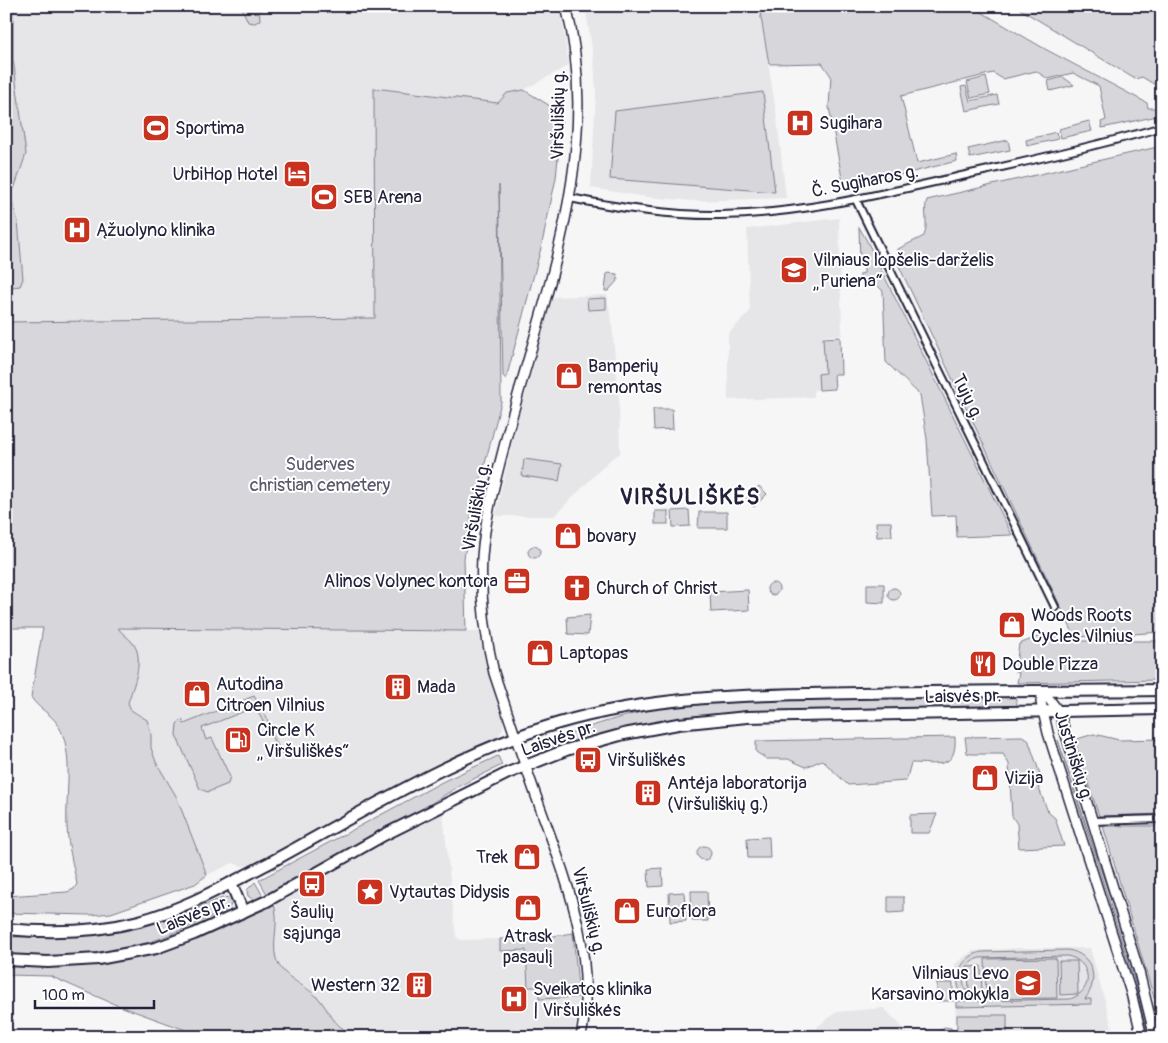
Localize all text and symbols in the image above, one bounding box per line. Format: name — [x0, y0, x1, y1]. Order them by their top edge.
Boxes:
street label: Viršuliškių g. — [546, 70, 571, 160]
hospital icon: Sugihara — [785, 108, 815, 138]
place label: Sugihara — [819, 112, 882, 135]
sports icon: Sportima — [141, 113, 171, 143]
place label: Sportima — [175, 117, 244, 140]
hotel icon: UrbiHop Hotel — [282, 159, 312, 189]
street label: Č. Sugiharos g. — [810, 160, 920, 203]
place label: UrbiHop Hotel — [173, 163, 278, 186]
sports icon: SEB Arena — [309, 182, 339, 212]
place label: SEB Arena — [343, 186, 422, 209]
hospital icon: Ąžuolyno klinika — [62, 215, 92, 245]
place label: Ąžuolyno klinika — [96, 219, 215, 242]
place label: Vilniaus lopšelis-darželis „Puriena“ — [813, 249, 994, 293]
school or university icon: Vilniaus lopšelis-darželis „Puriena“ — [779, 255, 809, 285]
place label: Bamperių remontas — [588, 355, 662, 399]
shop icon: Bamperių remontas — [554, 361, 584, 391]
street label: Tujų g. — [947, 370, 989, 424]
park label: Suderves christian cemetery — [250, 453, 391, 497]
street label: Viršuliškių g. — [457, 461, 496, 553]
district label: VIRŠULIŠKĖS — [620, 483, 760, 511]
shop icon: bovary — [553, 521, 583, 551]
place label: bovary — [587, 525, 636, 548]
office icon: Alinos Volynec kontora — [502, 566, 532, 596]
place label: Alinos Volynec kontora — [324, 570, 498, 593]
church icon: Church of Christ — [562, 573, 592, 603]
place label: Church of Christ — [596, 577, 719, 600]
place label: Woods Roots Cycles Vilnius — [1031, 604, 1133, 648]
shop icon: Woods Roots Cycles Vilnius — [997, 610, 1027, 640]
shop icon: Laptopas — [525, 638, 555, 668]
place label: Laptopas — [559, 642, 628, 665]
restaurant icon: Double Pizza — [968, 649, 998, 679]
place label: Double Pizza — [1002, 653, 1098, 676]
building icon: Mada — [383, 672, 413, 702]
place label: Autodina Citroen Vilnius — [216, 673, 325, 717]
place label: Mada — [417, 676, 456, 699]
shop icon: Autodina Citroen Vilnius — [182, 679, 212, 709]
street label: Laisvės pr. — [924, 684, 1002, 709]
street label: Justiniškių g. — [1049, 708, 1098, 805]
street label: Laisvės pr. — [518, 715, 598, 762]
place label: Circle K „Viršuliškės“ — [257, 719, 350, 763]
fuel station icon: Circle K „Viršuliškės“ — [223, 725, 253, 755]
bus stop icon: Viršuliškės — [573, 745, 603, 775]
place label: Viršuliškės — [607, 749, 685, 772]
shop icon: Vizija — [970, 763, 1000, 793]
place label: Vizija — [1004, 767, 1043, 790]
place label: Antėja laboratorija (Viršuliškių g.) — [667, 772, 807, 816]
building icon: Antėja laboratorija (Viršuliškių g.) — [633, 778, 663, 808]
shop icon: Trek — [512, 842, 542, 872]
place label: Trek — [476, 846, 508, 869]
street label: Viršuliškių g. — [566, 865, 611, 958]
bus stop icon: Šaulių sąjunga — [297, 869, 327, 899]
place icon: Vytautas Didysis — [355, 877, 385, 907]
place label: Vytautas Didysis — [389, 881, 510, 904]
street label: Laisvės pr. — [153, 890, 233, 941]
shop icon: Atrask pasaulį — [513, 893, 543, 923]
shop icon: Euroflora — [612, 896, 642, 926]
place label: Šaulių sąjunga — [283, 900, 341, 945]
place label: Euroflora — [646, 900, 716, 923]
place label: Atrask pasaulį — [503, 925, 553, 969]
place label: Vilniaus Levo Karsavino mokykla — [871, 962, 1009, 1006]
school or university icon: Vilniaus Levo Karsavino mokykla — [1013, 968, 1043, 998]
building icon: Western 32 — [404, 970, 434, 1000]
place label: Western 32 — [311, 974, 400, 997]
scale bar — [35, 978, 154, 1010]
place label: Sveikatos klinika | Viršuliškės — [533, 978, 652, 1022]
hospital icon: Sveikatos klinika | Viršuliškės — [499, 984, 529, 1014]
text: 100 m — [42, 986, 85, 1005]

